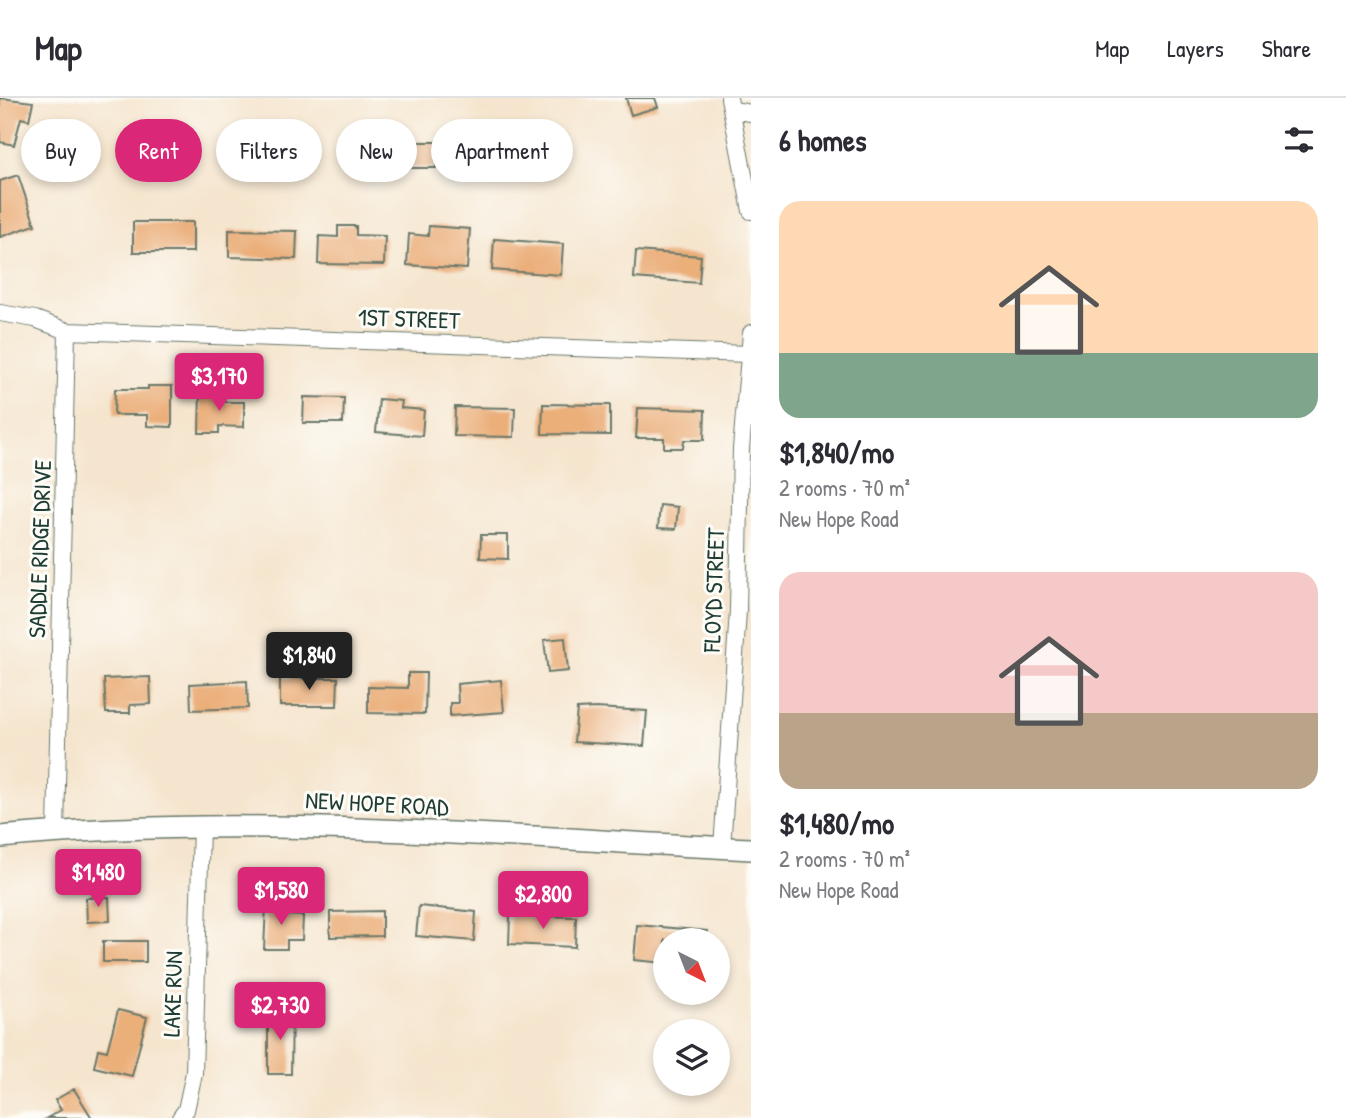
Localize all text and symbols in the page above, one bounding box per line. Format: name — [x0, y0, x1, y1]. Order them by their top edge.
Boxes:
text: Map — [35, 26, 82, 70]
text: Map — [1095, 32, 1129, 64]
text: Layers — [1167, 32, 1224, 64]
text: Share — [1262, 32, 1311, 64]
chip: Buy — [21, 119, 101, 182]
chip: Rent — [115, 119, 202, 182]
chip: Filters — [216, 119, 322, 182]
chip: New — [336, 119, 417, 182]
chip: Apartment — [431, 119, 573, 182]
text: 6 homes — [779, 120, 866, 160]
icon: filters — [1280, 121, 1318, 159]
icon: home — [986, 247, 1112, 373]
street label: 1ST STREET — [357, 300, 461, 336]
pin: $3,170 — [162, 354, 276, 413]
text: $3,170 — [191, 360, 247, 391]
text: $1,840/mo — [779, 432, 894, 472]
street label: SADDLE RIDGE DRIVE — [20, 459, 58, 639]
text: 2 rooms · 70 m² — [779, 472, 910, 503]
text: New Hope Road — [779, 503, 898, 534]
street label: FLOYD STREET — [695, 526, 731, 654]
icon: home — [986, 618, 1112, 744]
pin: $1,840 — [252, 632, 366, 692]
text: $1,840 — [282, 639, 336, 670]
street label: NEW HOPE ROAD — [305, 783, 450, 823]
text: $1,480/mo — [779, 803, 894, 843]
text: 2 rooms · 70 m² — [779, 843, 910, 874]
pin: $1,480 — [41, 850, 155, 909]
text: $1,480 — [71, 856, 125, 887]
pin: $1,580 — [224, 868, 338, 927]
pin: $2,800 — [486, 872, 600, 931]
text: $1,580 — [254, 874, 308, 905]
text: New Hope Road — [779, 874, 898, 905]
text: $2,800 — [514, 878, 572, 909]
north arrow — [653, 928, 730, 1004]
map controls — [653, 928, 730, 1096]
street label: LAKE RUN — [155, 950, 189, 1038]
pin: $2,730 — [223, 982, 337, 1042]
text: $2,730 — [250, 989, 310, 1020]
button: layers — [653, 1019, 730, 1096]

